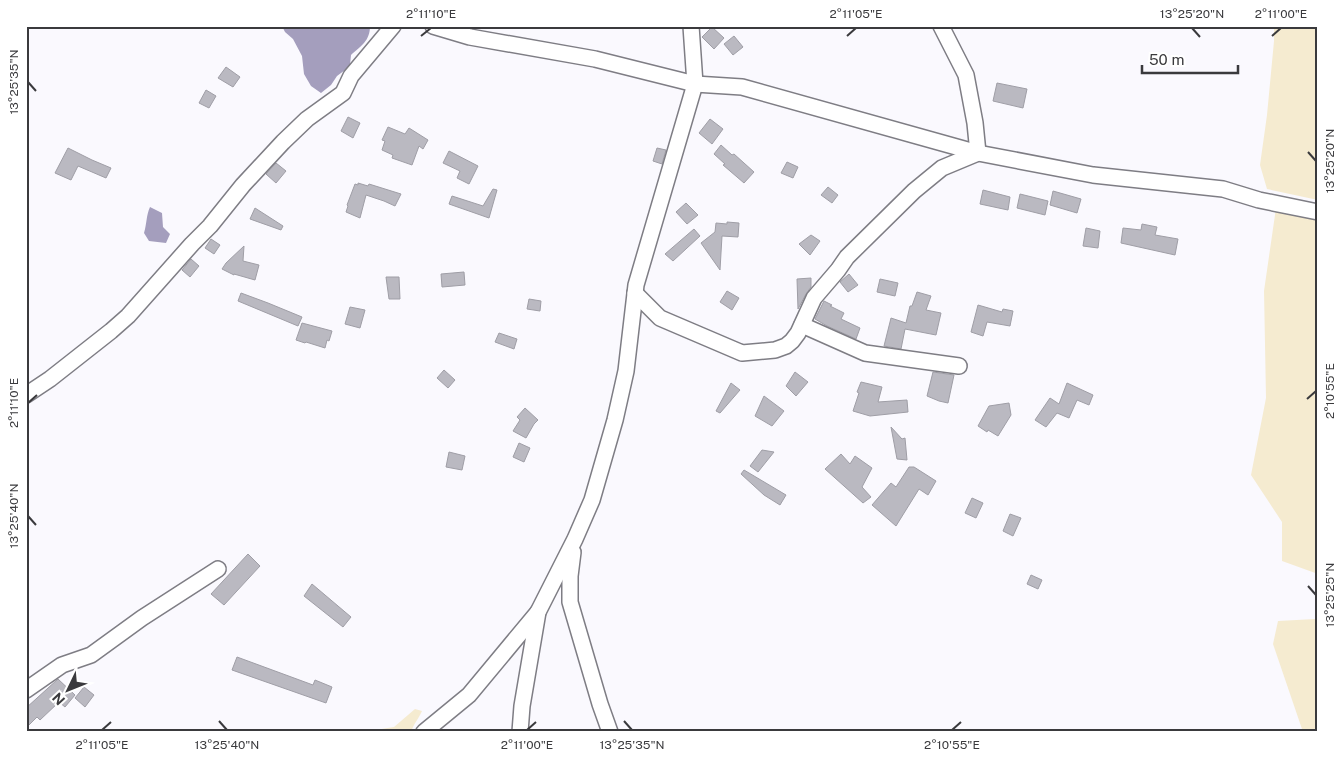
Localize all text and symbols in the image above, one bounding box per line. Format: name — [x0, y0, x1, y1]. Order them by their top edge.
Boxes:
text: 2°11'10"E — [406, 7, 456, 21]
text: 2°11'05"E — [829, 7, 883, 21]
text: 13°25'20"N — [1160, 7, 1224, 21]
text: 2°11'00"E — [1255, 7, 1307, 21]
scale bar — [1142, 42, 1238, 74]
text: 13°25'35"N — [7, 49, 21, 115]
text: 50 m — [1149, 51, 1184, 68]
text: 13°25'20"N — [1323, 129, 1337, 193]
text: 2°10'55"E — [1323, 363, 1337, 419]
text: 2°11'10"E — [7, 378, 21, 428]
text: 13°25'40"N — [7, 484, 21, 548]
text: 13°25'25"N — [1323, 563, 1337, 627]
north arrow — [42, 666, 92, 716]
text: N — [49, 689, 68, 708]
text: 2°11'05"E — [75, 738, 129, 752]
text: 13°25'40"N — [195, 738, 259, 752]
text: 2°11'00"E — [501, 738, 553, 752]
text: 13°25'35"N — [599, 738, 665, 752]
text: 2°10'55"E — [924, 738, 980, 752]

